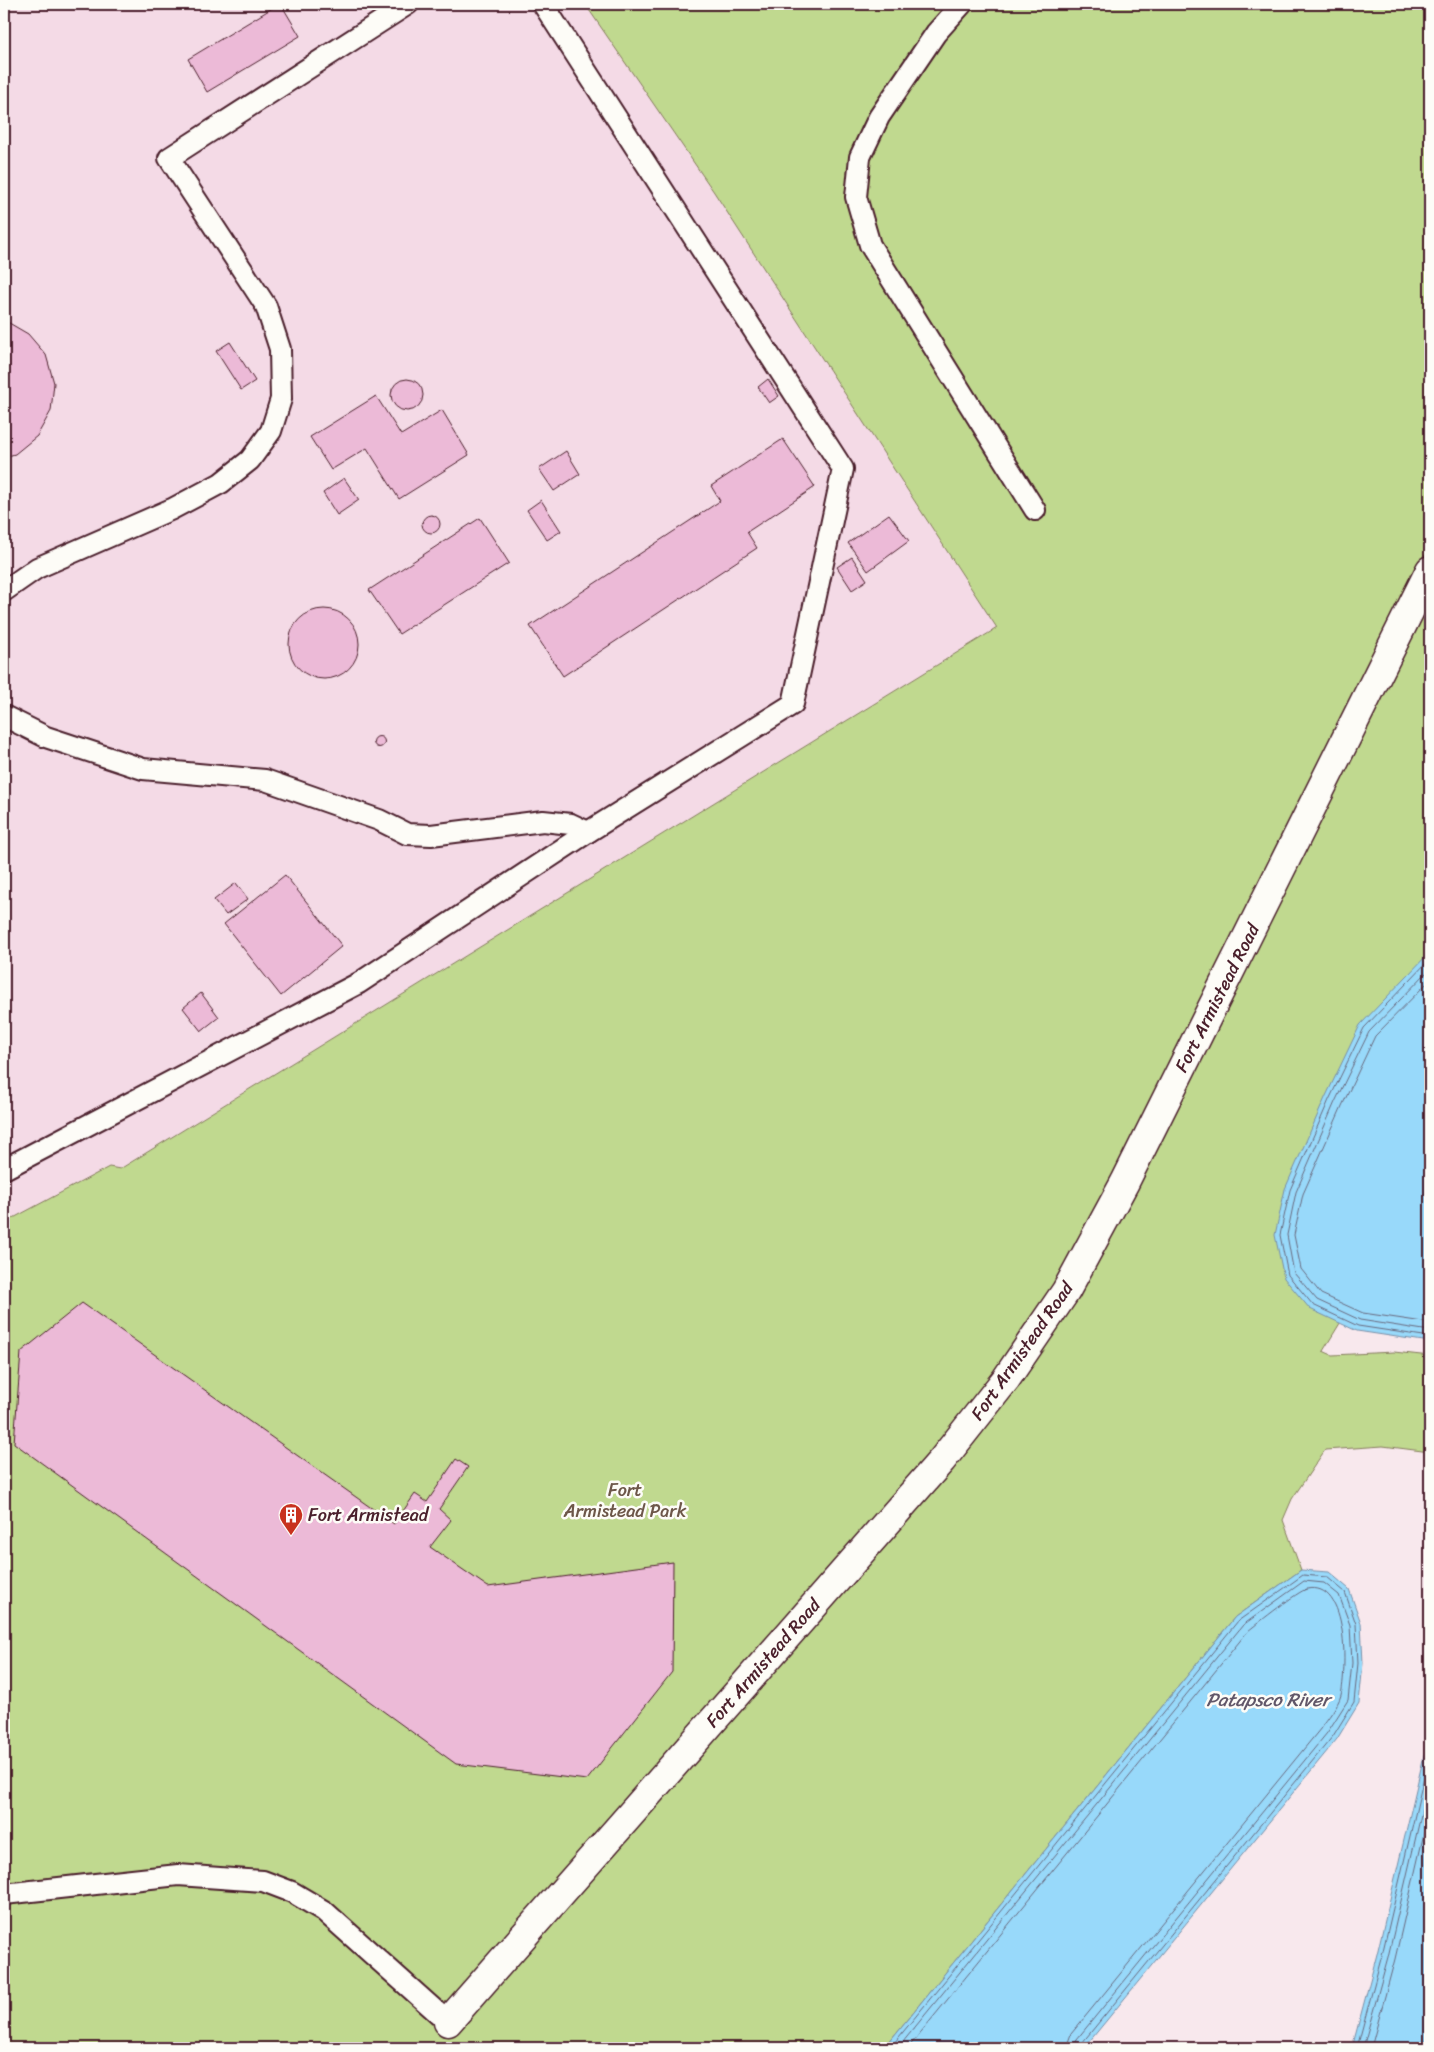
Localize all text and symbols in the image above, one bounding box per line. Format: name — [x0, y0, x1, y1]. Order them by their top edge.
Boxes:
street label: Fort Armistead Road — [1166, 917, 1269, 1078]
street label: Fort Armistead Road — [962, 1274, 1083, 1427]
park label: Fort Armistead Park — [563, 1474, 687, 1527]
place label: Fort Armistead — [308, 1499, 430, 1531]
building icon: Fort Armistead — [278, 1502, 304, 1536]
street label: Fort Armistead Road — [697, 1590, 830, 1735]
water label: Patapsco River — [1206, 1683, 1333, 1716]

